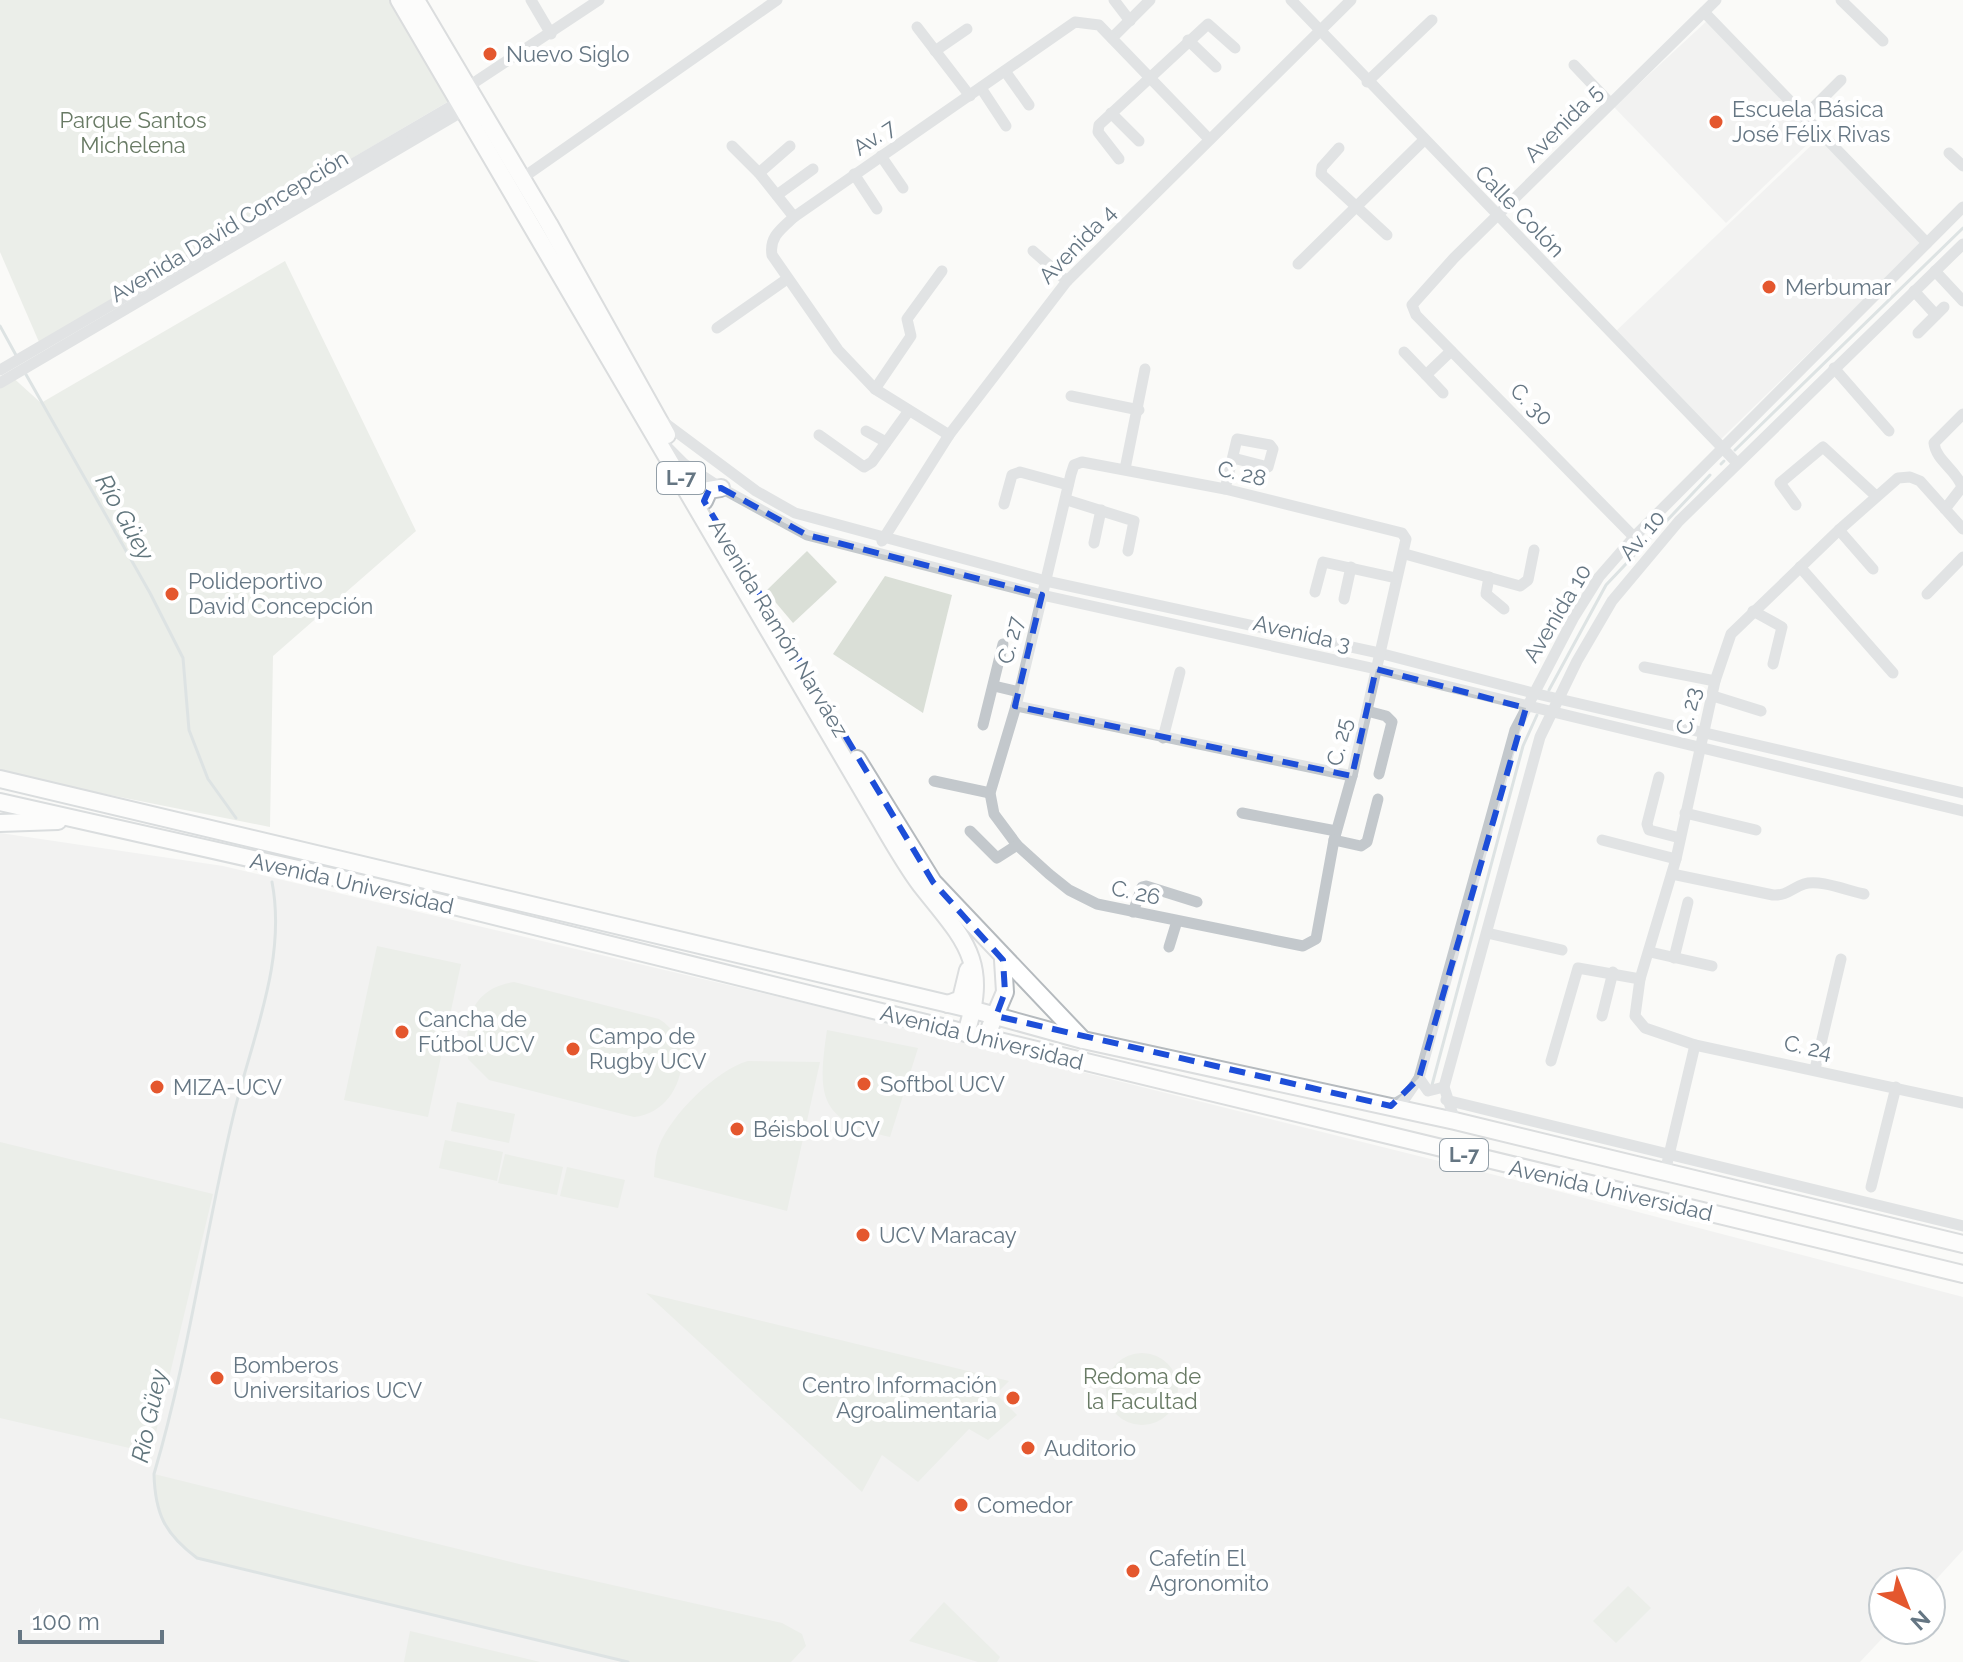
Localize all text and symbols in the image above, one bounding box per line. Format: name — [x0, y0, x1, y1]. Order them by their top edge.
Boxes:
place label: Nuevo Siglo — [506, 41, 630, 67]
marker: Nuevo Siglo — [481, 45, 499, 63]
street label: Avenida 5 — [1519, 79, 1607, 167]
place label: Escuela Básica José Félix Rivas — [1732, 96, 1890, 147]
park label: Parque Santos Michelena — [59, 107, 207, 158]
street label: Av. 7 — [848, 113, 900, 161]
marker: Escuela Básica José Félix Rivas — [1707, 113, 1725, 131]
street label: Avenida David Concepción — [105, 145, 353, 307]
street label: Calle Colón — [1470, 160, 1570, 262]
street label: Avenida 4 — [1033, 199, 1121, 289]
place label: Merbumar — [1785, 274, 1892, 300]
marker: Merbumar — [1760, 278, 1778, 296]
street label: C. 30 — [1505, 377, 1559, 431]
street label: C. 28 — [1215, 455, 1269, 491]
road number: L-7 — [657, 462, 705, 494]
water label: Río Güey — [89, 469, 161, 566]
street label: Av. 10 — [1614, 505, 1670, 565]
street label: Avenida Ramón Narváez — [704, 515, 854, 741]
street label: Avenida 10 — [1517, 559, 1597, 667]
place label: Polideportivo David Concepción — [188, 568, 373, 619]
marker: Polideportivo David Concepción — [163, 585, 181, 603]
street label: Avenida 3 — [1251, 609, 1353, 657]
street label: C. 27 — [992, 613, 1028, 666]
street label: C. 23 — [1670, 685, 1706, 737]
street label: C. 25 — [1321, 716, 1357, 768]
street label: Avenida Universidad — [248, 847, 456, 919]
street label: C. 26 — [1109, 874, 1163, 910]
street label: Avenida Universidad — [878, 999, 1086, 1075]
place label: Cancha de Fútbol UCV — [418, 1006, 535, 1057]
marker: Cancha de Fútbol UCV — [393, 1023, 411, 1041]
place label: Campo de Rugby UCV — [589, 1023, 706, 1074]
street label: C. 24 — [1782, 1029, 1834, 1065]
marker: Campo de Rugby UCV — [564, 1040, 582, 1058]
place label: Softbol UCV — [880, 1071, 1005, 1097]
place label: MIZA-UCV — [173, 1074, 282, 1100]
marker: Softbol UCV — [855, 1075, 873, 1093]
marker: MIZA-UCV — [148, 1078, 166, 1096]
place label: Béisbol UCV — [753, 1116, 880, 1142]
marker: Béisbol UCV — [728, 1120, 746, 1138]
road number: L-7 — [1440, 1139, 1488, 1171]
street label: Avenida Universidad — [1507, 1154, 1715, 1226]
place label: UCV Maracay — [879, 1222, 1017, 1248]
marker: UCV Maracay — [854, 1226, 872, 1244]
place label: Bomberos Universitarios UCV — [233, 1352, 422, 1403]
park label: Redoma de la Facultad — [1083, 1363, 1201, 1414]
water label: Río Güey — [125, 1366, 173, 1465]
marker: Bomberos Universitarios UCV — [208, 1369, 226, 1387]
place label: Centro Información Agroalimentaria — [802, 1372, 997, 1423]
marker: Centro Información Agroalimentaria — [1004, 1389, 1022, 1407]
place label: Auditorio — [1044, 1435, 1136, 1461]
marker: Auditorio — [1019, 1439, 1037, 1457]
place label: Comedor — [977, 1492, 1073, 1518]
marker: Comedor — [952, 1496, 970, 1514]
place label: Cafetín El Agronomito — [1149, 1545, 1269, 1596]
marker: Cafetín El Agronomito — [1124, 1562, 1142, 1580]
north arrow — [1867, 1566, 1947, 1646]
scale bar — [20, 1594, 162, 1644]
text: N — [1906, 1605, 1936, 1636]
text: 100 m — [32, 1607, 100, 1636]

